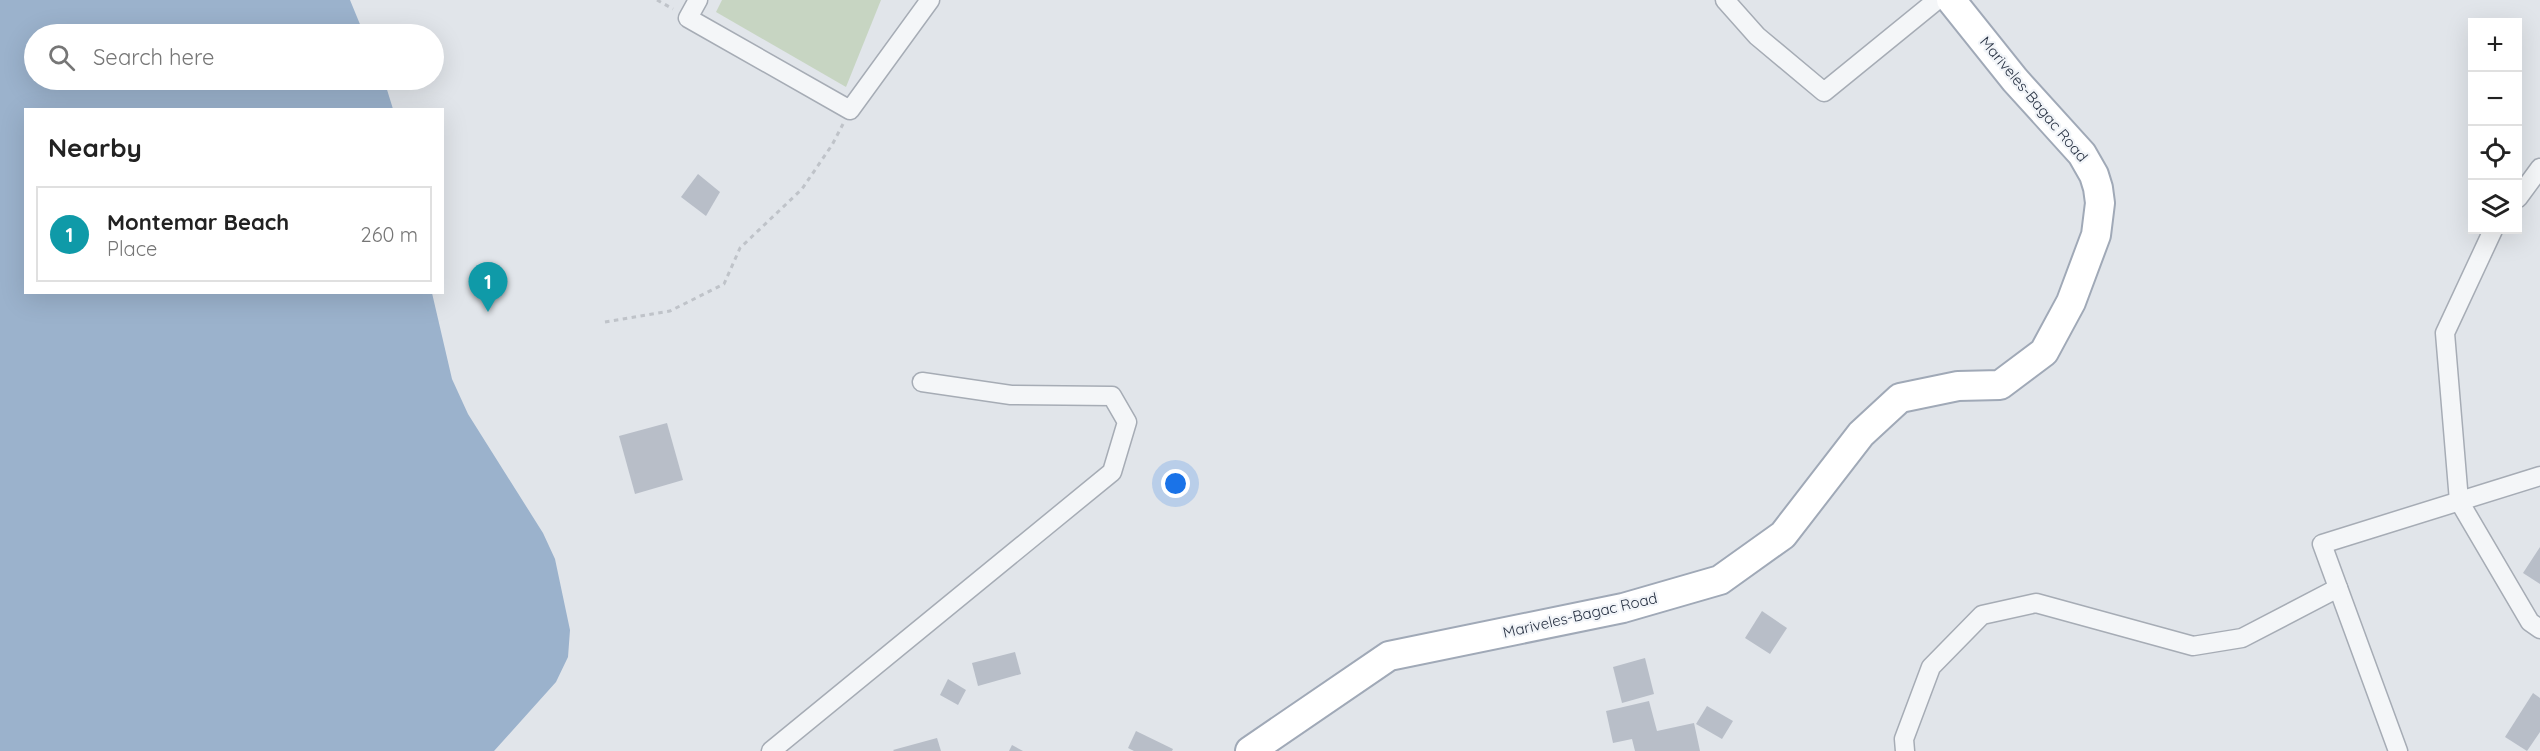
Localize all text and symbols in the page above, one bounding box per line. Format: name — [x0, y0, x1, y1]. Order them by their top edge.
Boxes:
map controls — [2468, 18, 2522, 234]
button: + — [2468, 18, 2522, 72]
search box — [24, 24, 444, 90]
street label: Mariveles-Bagac Road — [1976, 32, 2092, 166]
icon: search — [45, 41, 78, 74]
text: Search here — [93, 43, 214, 71]
button: − — [2468, 72, 2522, 126]
button: locate — [2468, 126, 2522, 180]
text: Nearby — [48, 131, 142, 164]
button: layers — [2468, 180, 2522, 234]
text: Montemar Beach — [107, 208, 289, 236]
text: 1 — [66, 222, 73, 247]
text: 260 m — [361, 222, 418, 247]
text: Place — [107, 236, 157, 261]
pin: 1 — [468, 262, 508, 312]
your location — [1161, 469, 1190, 498]
street label: Mariveles-Bagac Road — [1501, 588, 1659, 642]

